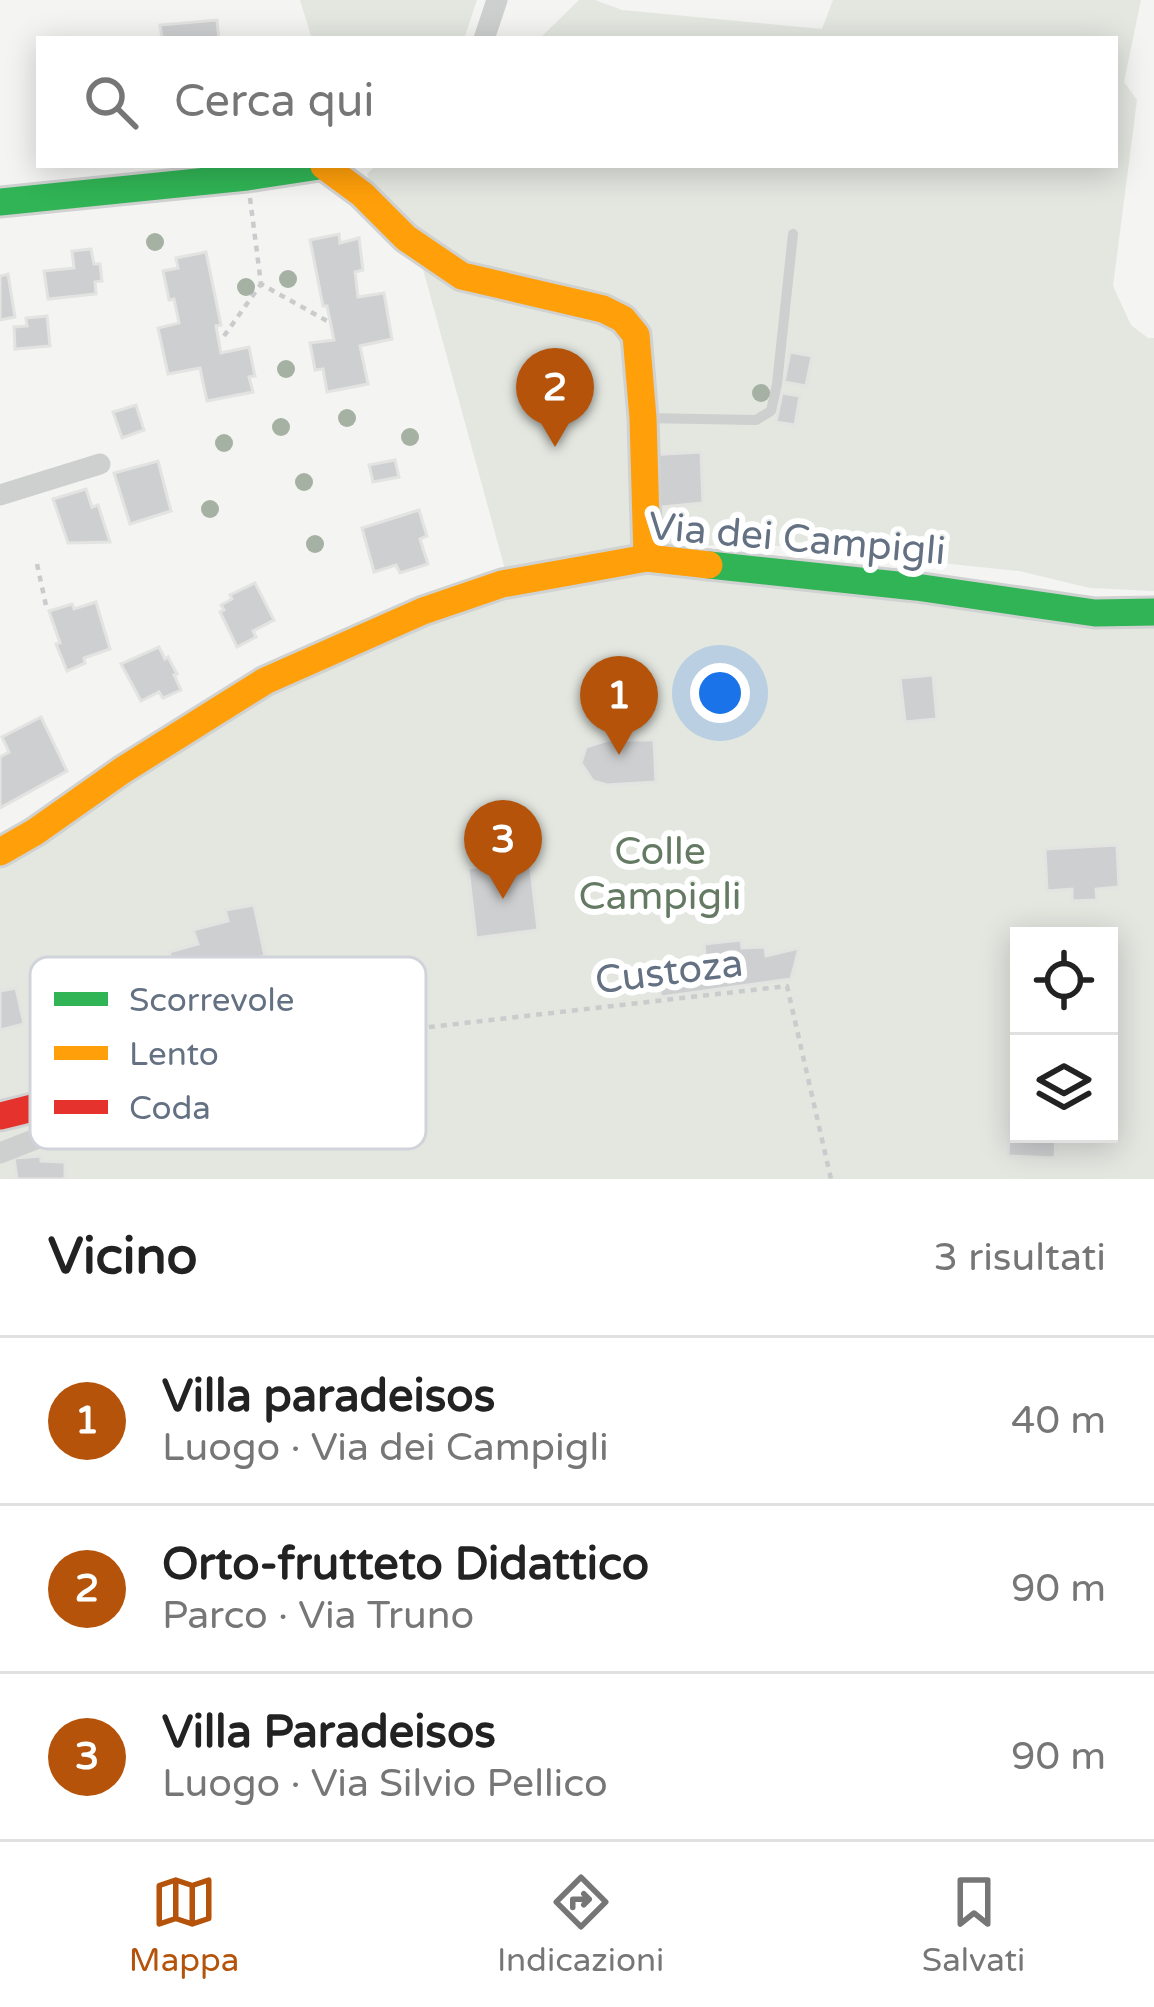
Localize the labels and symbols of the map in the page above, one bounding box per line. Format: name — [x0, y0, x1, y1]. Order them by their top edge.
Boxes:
pin: 2 — [516, 348, 594, 447]
street label: Via dei Campigli — [646, 503, 948, 575]
pin: 1 — [580, 656, 658, 755]
your location — [690, 663, 750, 723]
pin: 3 — [464, 800, 542, 899]
park label: Colle Campigli — [578, 828, 742, 920]
street label: Custoza — [592, 940, 746, 1004]
legend — [30, 957, 426, 1149]
text: Scorrevole — [129, 981, 294, 1020]
text: Lento — [129, 1035, 219, 1074]
text: Coda — [129, 1089, 211, 1128]

